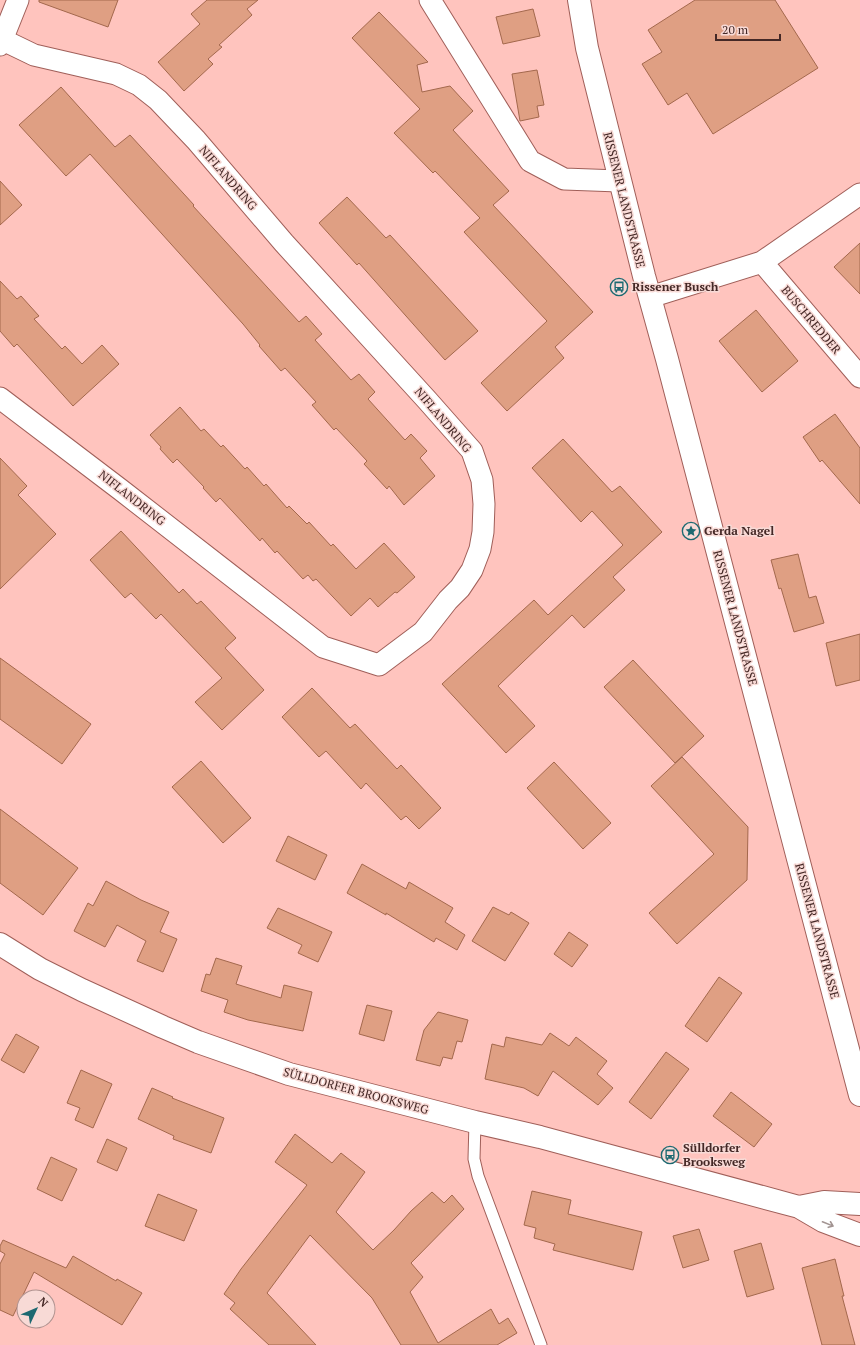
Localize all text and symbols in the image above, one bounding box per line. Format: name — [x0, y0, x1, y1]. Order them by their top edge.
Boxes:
scale bar — [716, 16, 780, 42]
text: 20 m — [722, 22, 749, 37]
street label: RISSENER LANDSTRASSE — [600, 130, 649, 269]
street label: NIFLANDRING — [196, 142, 261, 214]
bus stop icon: Rissener Busch — [609, 277, 629, 297]
place label: Rissener Busch — [632, 279, 719, 294]
street label: BUSCHREDDER — [778, 282, 845, 357]
street label: NIFLANDRING — [412, 384, 475, 456]
street label: NIFLANDRING — [96, 467, 169, 529]
place icon: Gerda Nagel — [681, 521, 701, 541]
place label: Gerda Nagel — [704, 523, 774, 538]
street label: RISSENER LANDSTRASSE — [710, 548, 761, 687]
street label: RISSENER LANDSTRASSE — [792, 861, 843, 1000]
street label: SÜLLDORFER BROOKSWEG — [282, 1064, 431, 1117]
place label: Sülldorfer Brooksweg — [683, 1140, 745, 1169]
bus stop icon: Sülldorfer Brooksweg — [660, 1145, 680, 1165]
one-way arrow — [822, 1220, 834, 1228]
north arrow — [16, 1289, 56, 1329]
text: N — [35, 1294, 52, 1310]

